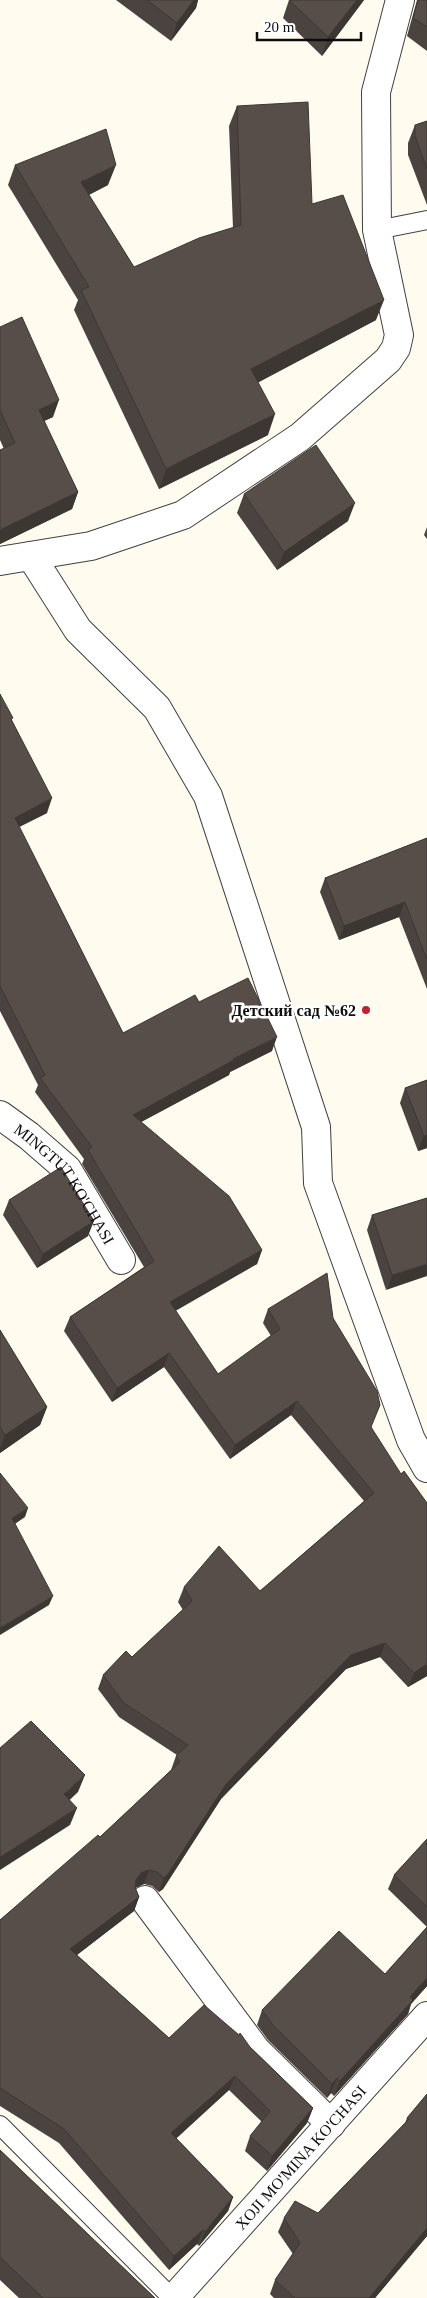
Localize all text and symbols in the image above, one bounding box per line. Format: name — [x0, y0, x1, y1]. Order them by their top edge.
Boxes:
scale bar — [257, 10, 361, 42]
text: 20 m — [264, 19, 295, 35]
place label: Детский сад №62 — [231, 1002, 356, 1020]
marker: Детский сад №62 — [360, 1004, 372, 1016]
street label: MINGTUT KO'CHASI — [11, 1120, 118, 1247]
street label: XOJI MO'MINA KO'CHASI — [231, 2082, 369, 2233]

